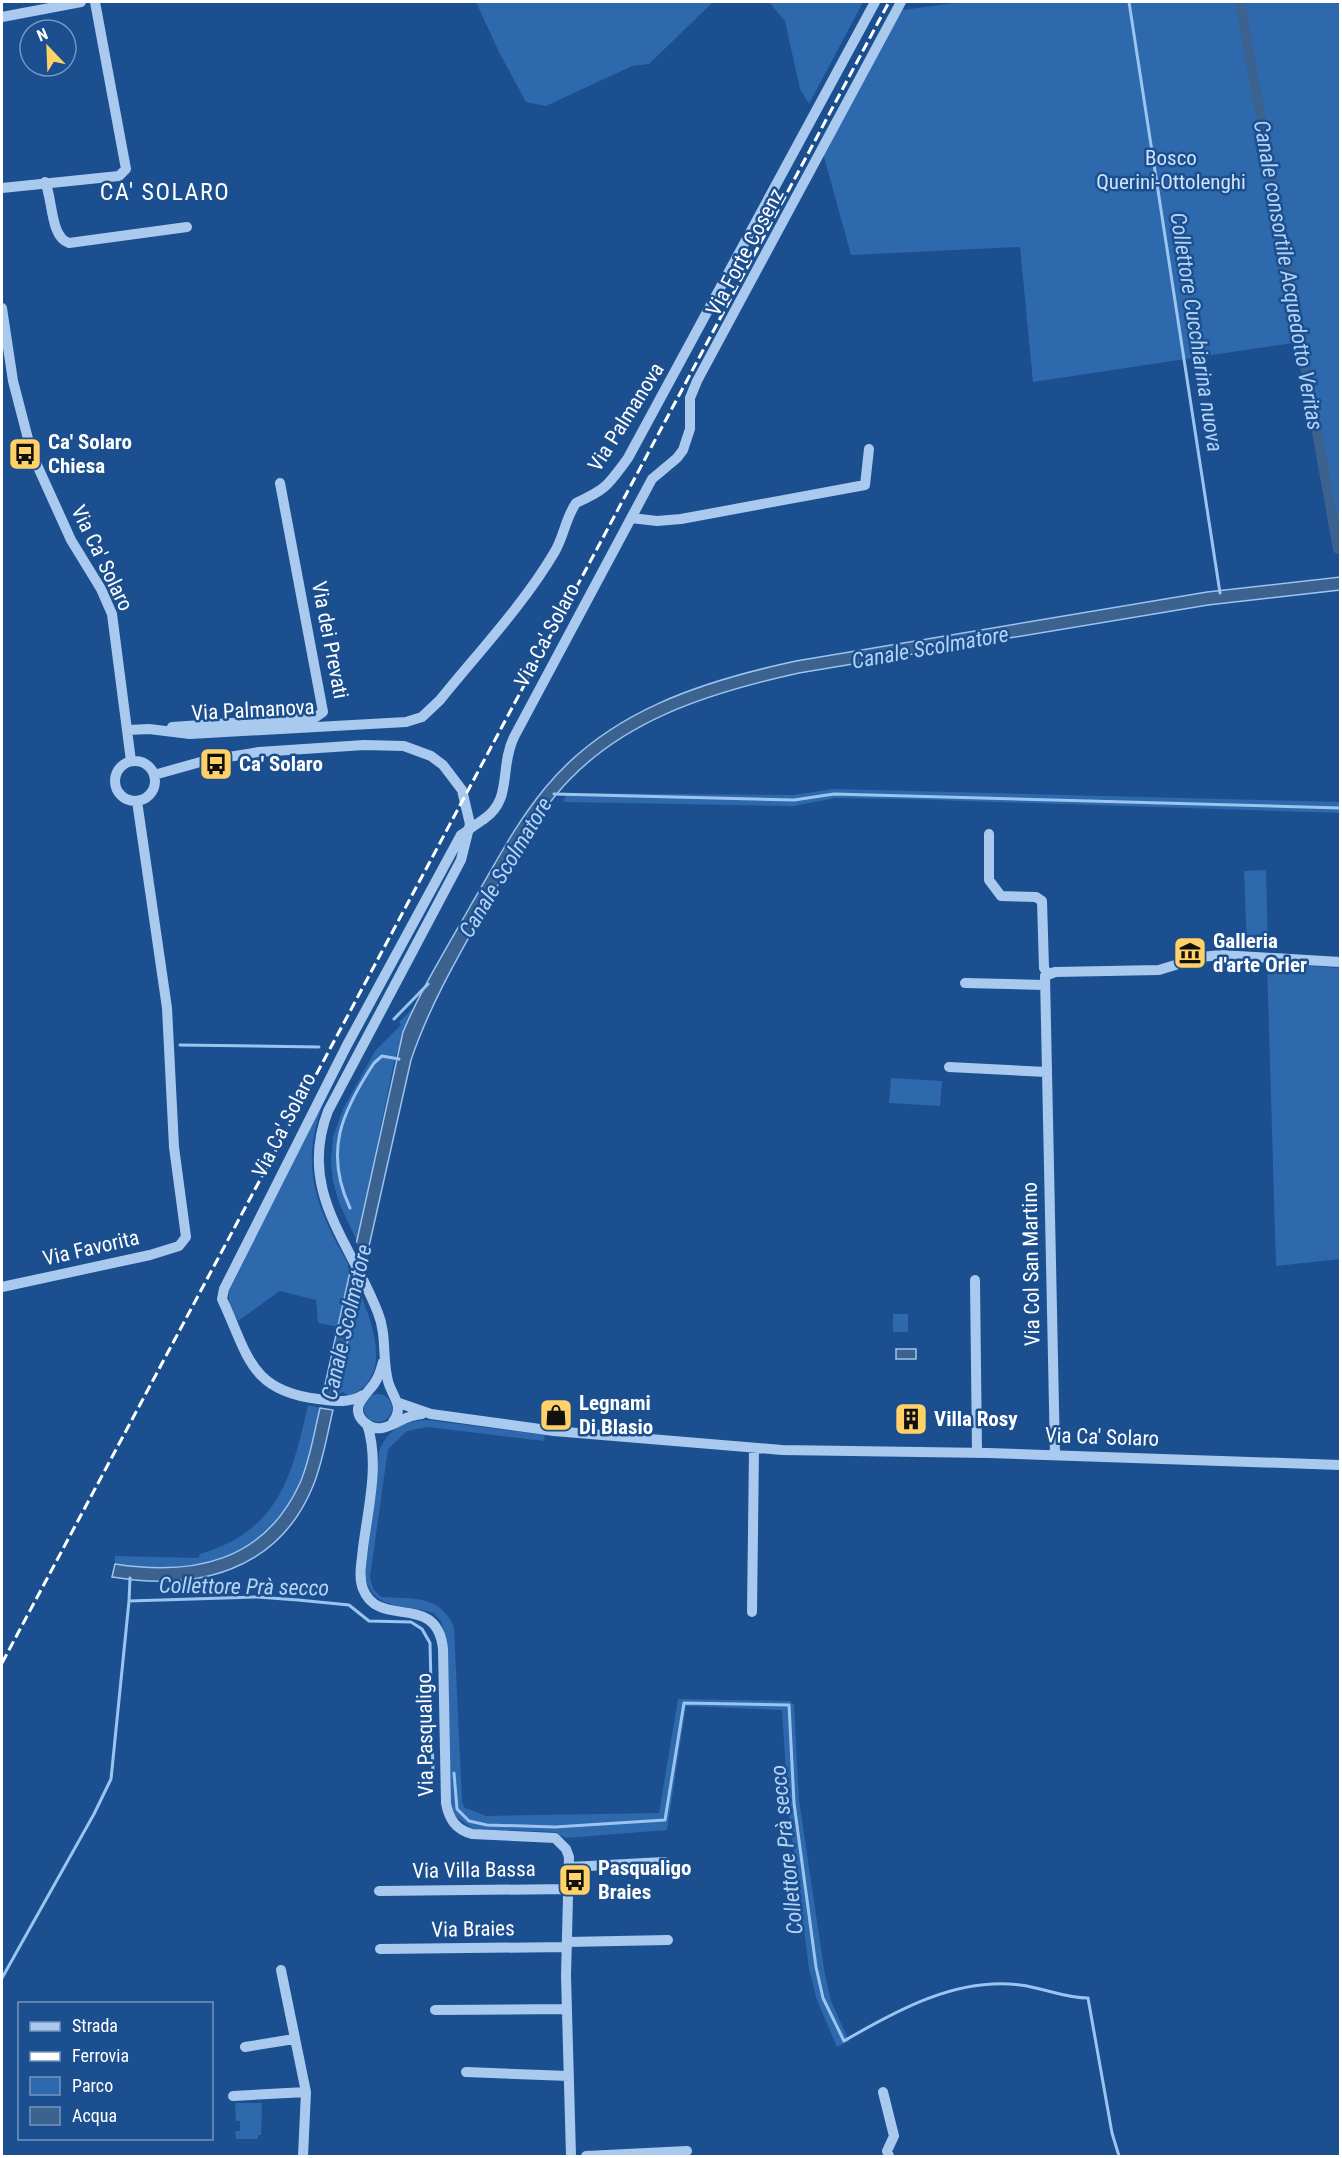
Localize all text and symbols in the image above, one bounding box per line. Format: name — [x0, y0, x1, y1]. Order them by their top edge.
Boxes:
north arrow — [18, 18, 78, 78]
text: N — [34, 24, 51, 45]
water label: Canale consortile Acquedotto Veritas — [1249, 118, 1328, 432]
park label: Bosco Querini-Ottolenghi — [1096, 146, 1246, 194]
district label: CA' SOLARO — [100, 178, 230, 206]
street label: Via Forte Cosenz — [701, 184, 789, 320]
water label: Collettore Cucchiarina nuova — [1165, 211, 1228, 454]
street label: Via Palmanova — [583, 358, 669, 476]
place label: Ca' Solaro Chiesa — [48, 430, 132, 478]
bus stop icon: Ca' Solaro Chiesa — [7, 436, 43, 472]
street label: Via Ca' Solaro — [66, 501, 138, 615]
street label: Via dei Prevati — [307, 579, 353, 701]
street label: Via Ca' Solaro — [510, 579, 584, 691]
water label: Canale Scolmatore — [850, 621, 1010, 674]
street label: Via Palmanova — [191, 695, 315, 725]
bus stop icon: Ca' Solaro — [198, 746, 234, 782]
place label: Ca' Solaro — [239, 752, 323, 776]
water label: Canale Scolmatore — [454, 793, 557, 942]
place label: Galleria d'arte Orler — [1213, 929, 1307, 977]
museum icon: Galleria d'arte Orler — [1172, 935, 1208, 971]
street label: Via Ca' Solaro — [247, 1069, 321, 1181]
street label: Via Col San Martino — [1018, 1182, 1044, 1346]
street label: Via Favorita — [41, 1225, 141, 1271]
water label: Canale Scolmatore — [316, 1242, 377, 1402]
place label: Legnami Di Blasio — [579, 1391, 653, 1439]
shop icon: Legnami Di Blasio — [538, 1397, 574, 1433]
building icon: Villa Rosy — [893, 1401, 929, 1437]
place label: Villa Rosy — [934, 1407, 1018, 1431]
street label: Via Ca' Solaro — [1044, 1423, 1160, 1451]
water label: Collettore Prà secco — [159, 1573, 329, 1600]
street label: Via Pasqualigo — [412, 1673, 438, 1797]
water label: Collettore Prà secco — [765, 1764, 808, 1936]
place label: Pasqualigo Braies — [598, 1856, 692, 1904]
street label: Via Villa Bassa — [412, 1857, 536, 1883]
bus stop icon: Pasqualigo Braies — [557, 1862, 593, 1898]
street label: Via Braies — [431, 1916, 515, 1942]
legend — [18, 2002, 213, 2140]
text: Strada — [72, 2015, 118, 2036]
text: Ferrovia — [72, 2045, 129, 2066]
text: Parco — [72, 2075, 113, 2096]
text: Acqua — [72, 2105, 117, 2126]

